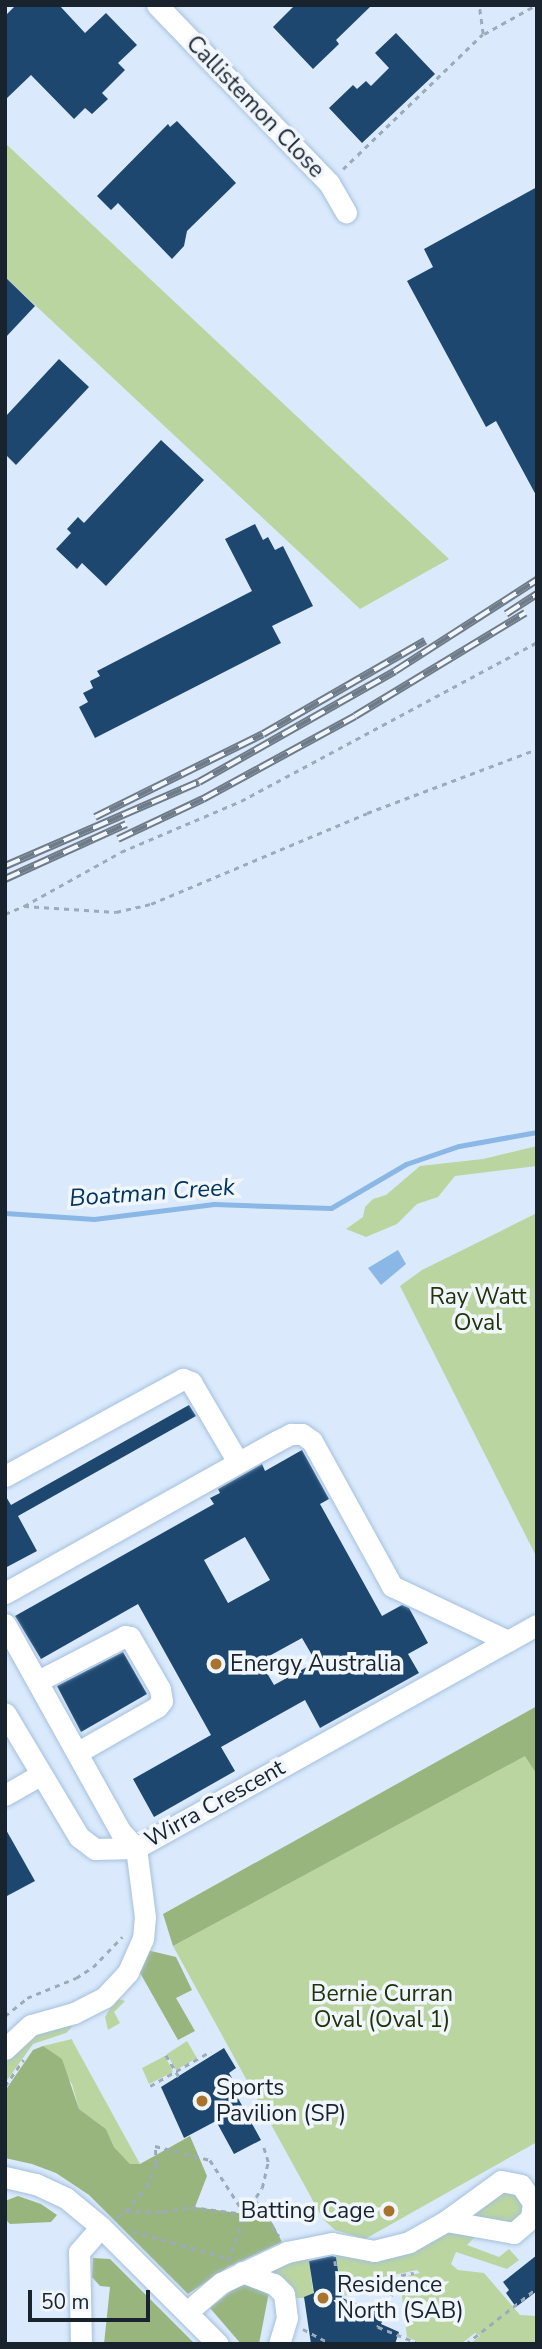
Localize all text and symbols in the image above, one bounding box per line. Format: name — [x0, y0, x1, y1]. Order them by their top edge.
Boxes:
street label: Callistemon Close — [180, 30, 330, 184]
water label: Boatman Creek — [68, 1173, 236, 1213]
park label: Ray Watt Oval — [429, 1283, 527, 1337]
place label: Energy Australia — [230, 1650, 401, 1678]
marker: Energy Australia — [208, 1656, 224, 1672]
street label: Wirra Crescent — [140, 1754, 290, 1854]
park label: Bernie Curran Oval (Oval 1) — [311, 1980, 453, 2034]
place label: Sports Pavilion (SP) — [216, 2074, 346, 2128]
marker: Sports Pavilion (SP) — [194, 2093, 210, 2109]
place label: Batting Cage — [241, 2197, 375, 2225]
marker: Batting Cage — [381, 2203, 397, 2219]
place label: Residence North (SAB) — [337, 2271, 464, 2325]
scale bar — [32, 2276, 154, 2320]
text: 50 m — [41, 2288, 90, 2316]
marker: Residence North (SAB) — [315, 2290, 331, 2306]

